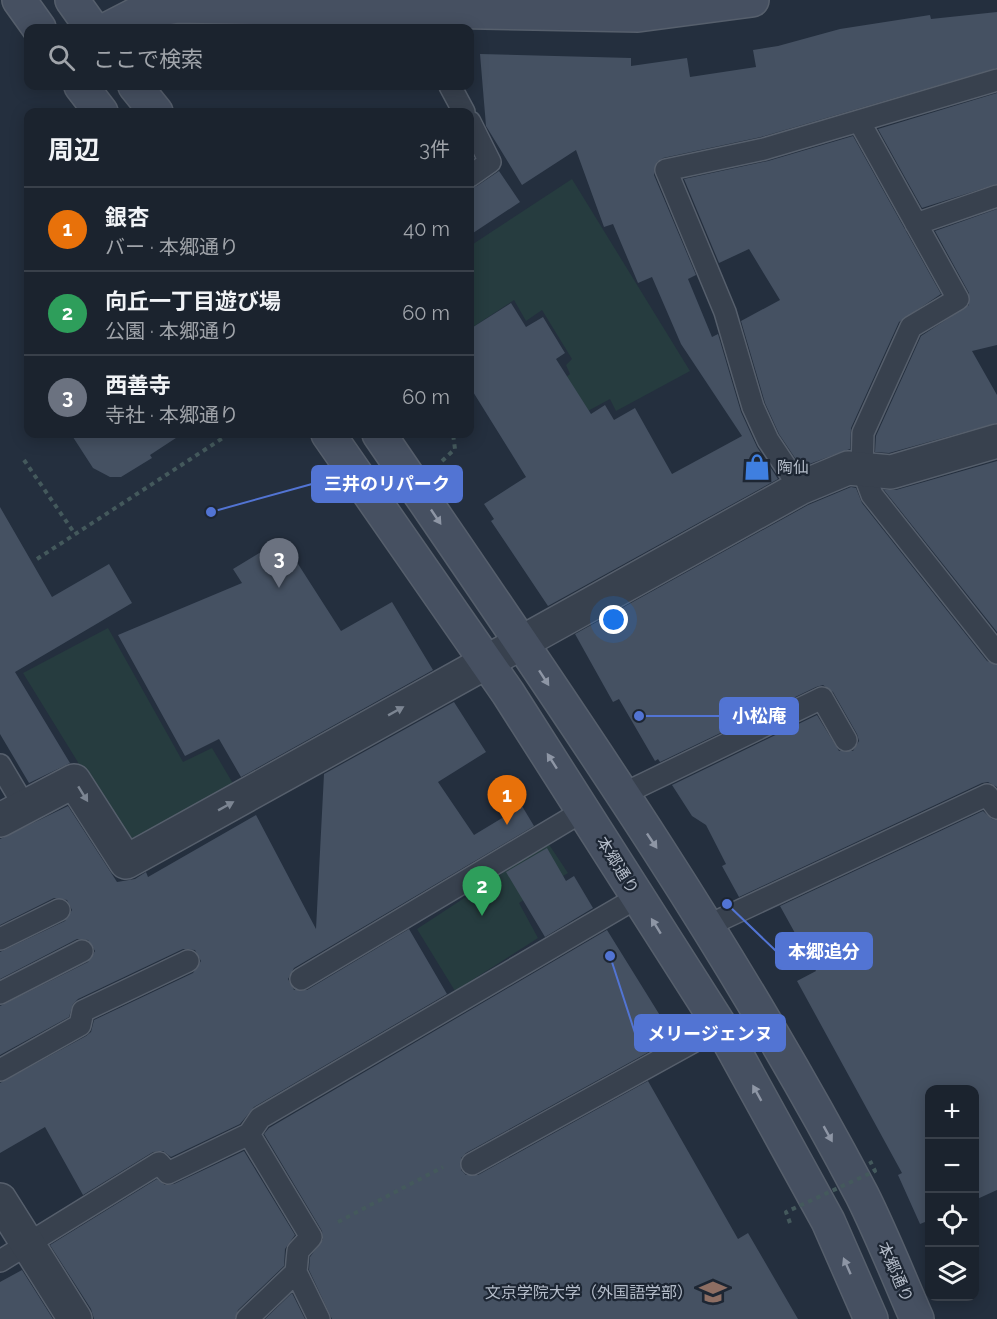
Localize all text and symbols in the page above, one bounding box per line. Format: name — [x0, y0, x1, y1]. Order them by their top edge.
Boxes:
search box — [24, 24, 474, 90]
icon: search — [45, 41, 78, 74]
text: ここで検索 — [93, 46, 203, 72]
text: 周辺 — [48, 135, 100, 165]
text: 3件 — [419, 137, 450, 161]
text: 銀杏 — [105, 204, 149, 230]
text: 1 — [63, 217, 72, 241]
text: 40 m — [403, 217, 450, 241]
text: バー · 本郷通り — [105, 235, 239, 259]
text: 向丘一丁目遊び場 — [105, 288, 281, 314]
text: 2 — [62, 301, 73, 325]
text: 60 m — [402, 301, 450, 325]
text: 公園 · 本郷通り — [105, 319, 239, 343]
text: 西善寺 — [105, 372, 171, 398]
text: 3 — [62, 385, 73, 409]
text: 60 m — [402, 385, 450, 409]
text: 寺社 · 本郷通り — [105, 403, 239, 427]
shop icon: 陶仙 — [742, 452, 772, 482]
place label: 陶仙 — [777, 458, 809, 477]
callout: 三井のリパーク — [312, 466, 462, 502]
text: 三井のリパーク — [324, 473, 450, 494]
one-way arrow — [430, 508, 441, 525]
pin: 3 — [260, 538, 298, 588]
your location — [599, 605, 628, 634]
one-way arrow — [539, 670, 550, 687]
callout: 小松庵 — [720, 698, 798, 734]
text: 小松庵 — [732, 705, 786, 726]
one-way arrow — [388, 706, 405, 716]
one-way arrow — [546, 753, 557, 770]
pin: 1 — [488, 776, 526, 825]
one-way arrow — [77, 786, 88, 802]
one-way arrow — [218, 801, 235, 811]
street label: 本郷通り — [593, 833, 643, 897]
one-way arrow — [646, 833, 657, 850]
pin: 2 — [462, 866, 502, 916]
one-way arrow — [651, 918, 662, 934]
callout: 本郷追分 — [776, 933, 872, 969]
text: 本郷追分 — [788, 941, 860, 962]
callout: メリージェンヌ — [635, 1015, 785, 1051]
text: メリージェンヌ — [647, 1023, 773, 1044]
one-way arrow — [752, 1084, 762, 1101]
map controls — [925, 1085, 979, 1301]
button: + — [925, 1085, 979, 1139]
one-way arrow — [823, 1126, 833, 1143]
button: − — [925, 1139, 979, 1193]
button: locate — [925, 1193, 979, 1247]
street label: 本郷通り — [874, 1239, 917, 1305]
button: layers — [925, 1247, 979, 1301]
one-way arrow — [843, 1257, 852, 1274]
school or university icon: 文京学院大学（外国語学部） — [698, 1277, 728, 1307]
place label: 文京学院大学（外国語学部） — [485, 1283, 693, 1302]

